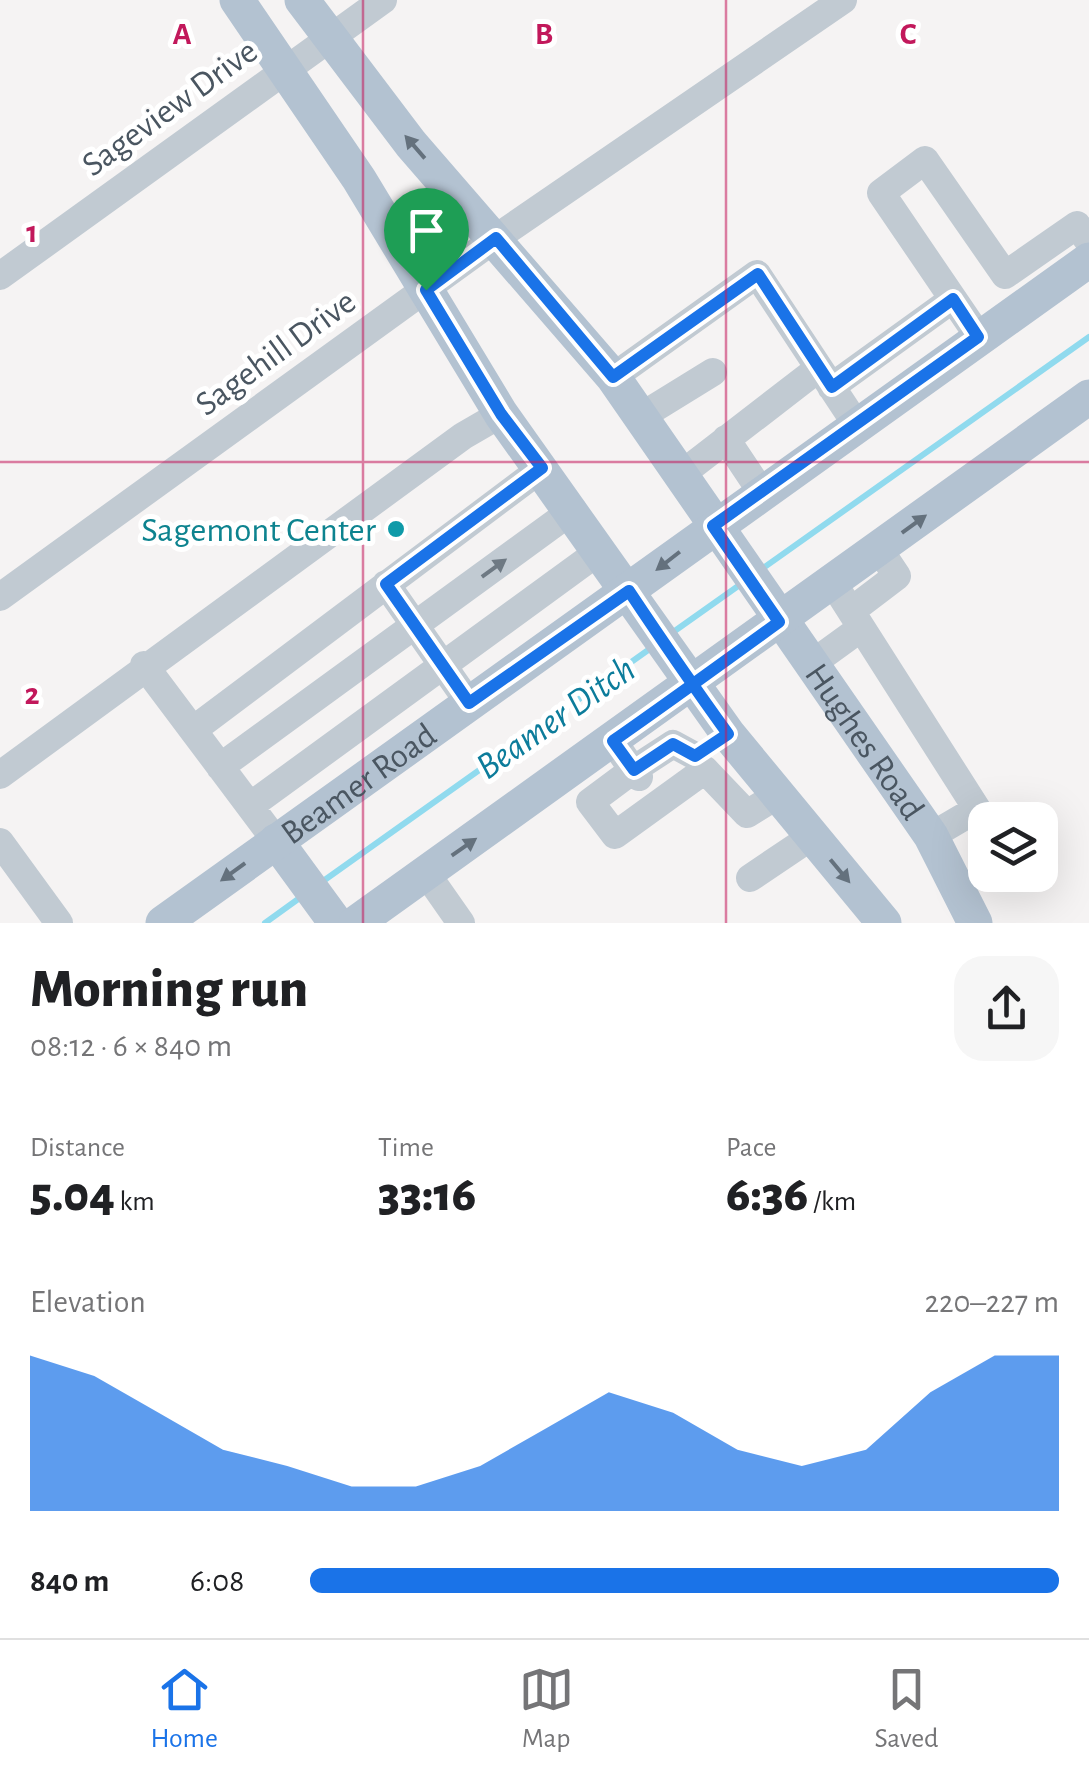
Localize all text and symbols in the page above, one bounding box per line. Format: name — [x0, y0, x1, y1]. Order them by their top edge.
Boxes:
text: A — [172, 18, 192, 50]
text: B — [535, 18, 553, 50]
text: C — [900, 18, 917, 50]
street label: Sageview Drive — [76, 33, 264, 183]
one-way arrow — [405, 135, 427, 160]
pin — [384, 188, 469, 291]
icon: arrive — [399, 203, 454, 258]
text: 1 — [26, 216, 38, 248]
street label: Sagehill Drive — [190, 284, 362, 423]
place label: Sagemont Center — [141, 513, 377, 548]
one-way arrow — [900, 514, 927, 534]
marker: Sagemont Center — [385, 518, 407, 540]
one-way arrow — [655, 550, 681, 571]
one-way arrow — [480, 559, 507, 578]
water label: Beamer Ditch — [470, 650, 642, 787]
street label: Hughes Road — [798, 658, 930, 826]
text: 2 — [24, 678, 40, 710]
street label: Beamer Road — [275, 717, 443, 852]
map controls — [968, 802, 1058, 892]
button: layers — [968, 802, 1058, 892]
one-way arrow — [451, 837, 477, 857]
one-way arrow — [828, 858, 850, 883]
one-way arrow — [220, 862, 246, 881]
button: share — [954, 956, 1059, 1061]
text: Morning run — [30, 962, 308, 1017]
text: 08:12 · 6 × 840 m — [30, 1030, 232, 1062]
text: Distance — [30, 1134, 125, 1162]
text: Time — [378, 1134, 434, 1162]
text: Pace — [726, 1134, 776, 1162]
text: 5.04 — [30, 1170, 115, 1220]
text: 33:16 — [378, 1170, 476, 1220]
text: 6:36 — [726, 1170, 808, 1220]
text: km — [115, 1188, 155, 1216]
text: /km — [808, 1188, 856, 1216]
text: Elevation — [30, 1286, 146, 1318]
text: 220–227 m — [924, 1286, 1059, 1318]
text: 840 m — [30, 1565, 109, 1597]
text: 6:08 — [190, 1565, 244, 1597]
tab: Home — [150, 1662, 218, 1756]
tab: Map — [519, 1662, 574, 1756]
tab: Saved — [874, 1662, 939, 1756]

